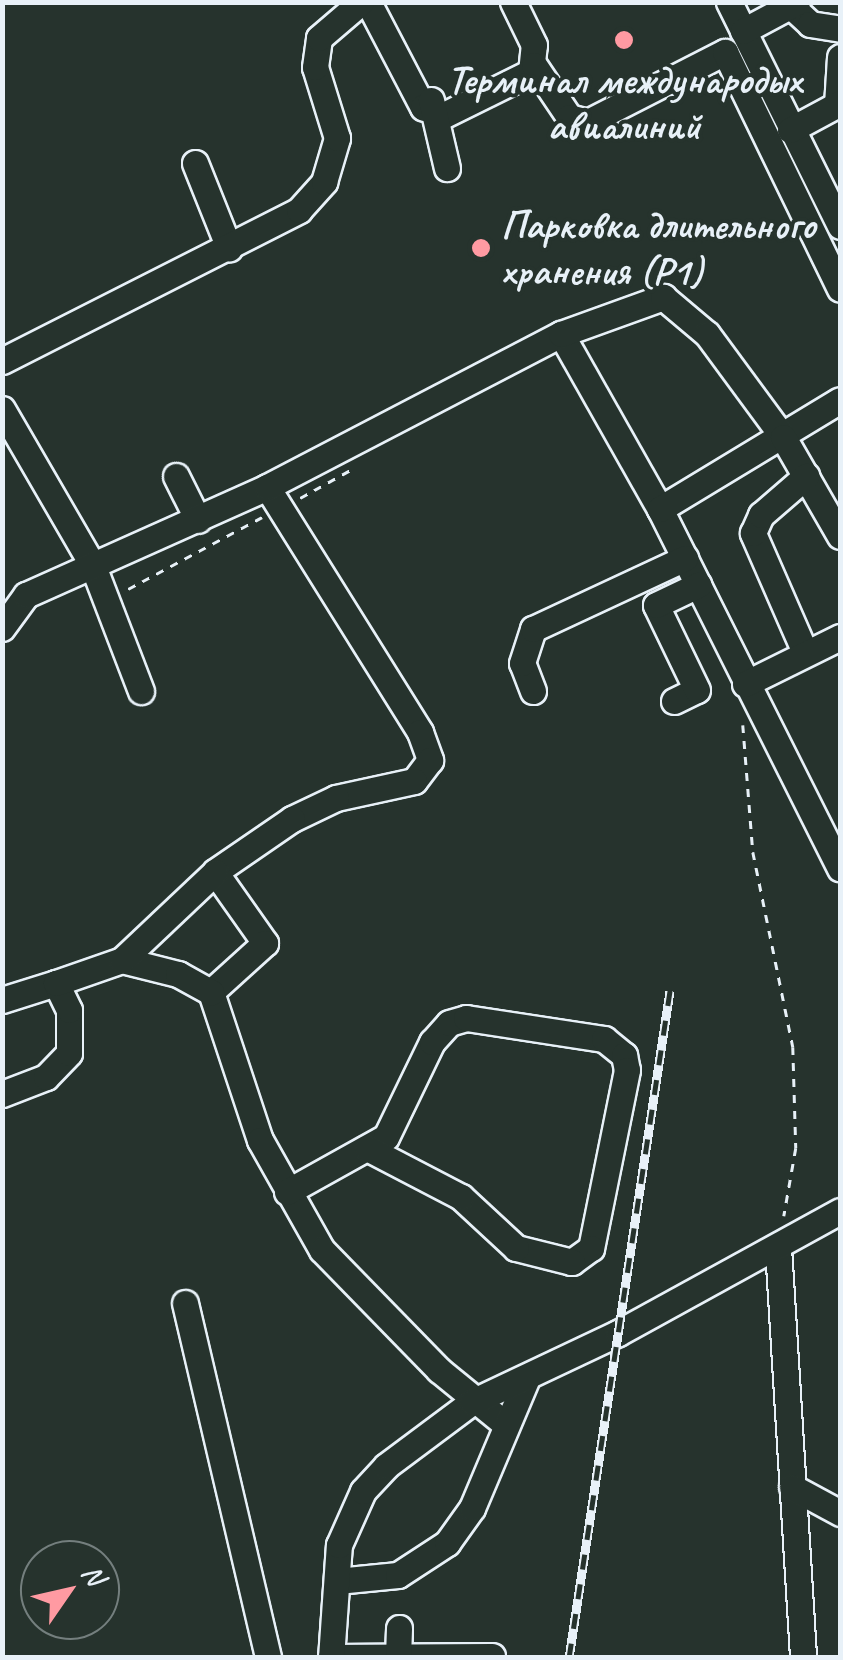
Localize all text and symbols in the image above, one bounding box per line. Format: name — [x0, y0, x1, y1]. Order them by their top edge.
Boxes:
marker: Терминал международых авиалиний — [613, 29, 635, 51]
place label: Терминал международых авиалиний — [447, 56, 801, 150]
place label: Парковка длительного хранения (P1) — [501, 201, 817, 295]
marker: Парковка длительного хранения (P1) — [470, 237, 492, 259]
north arrow — [20, 1540, 120, 1640]
text: N — [74, 1557, 113, 1591]

